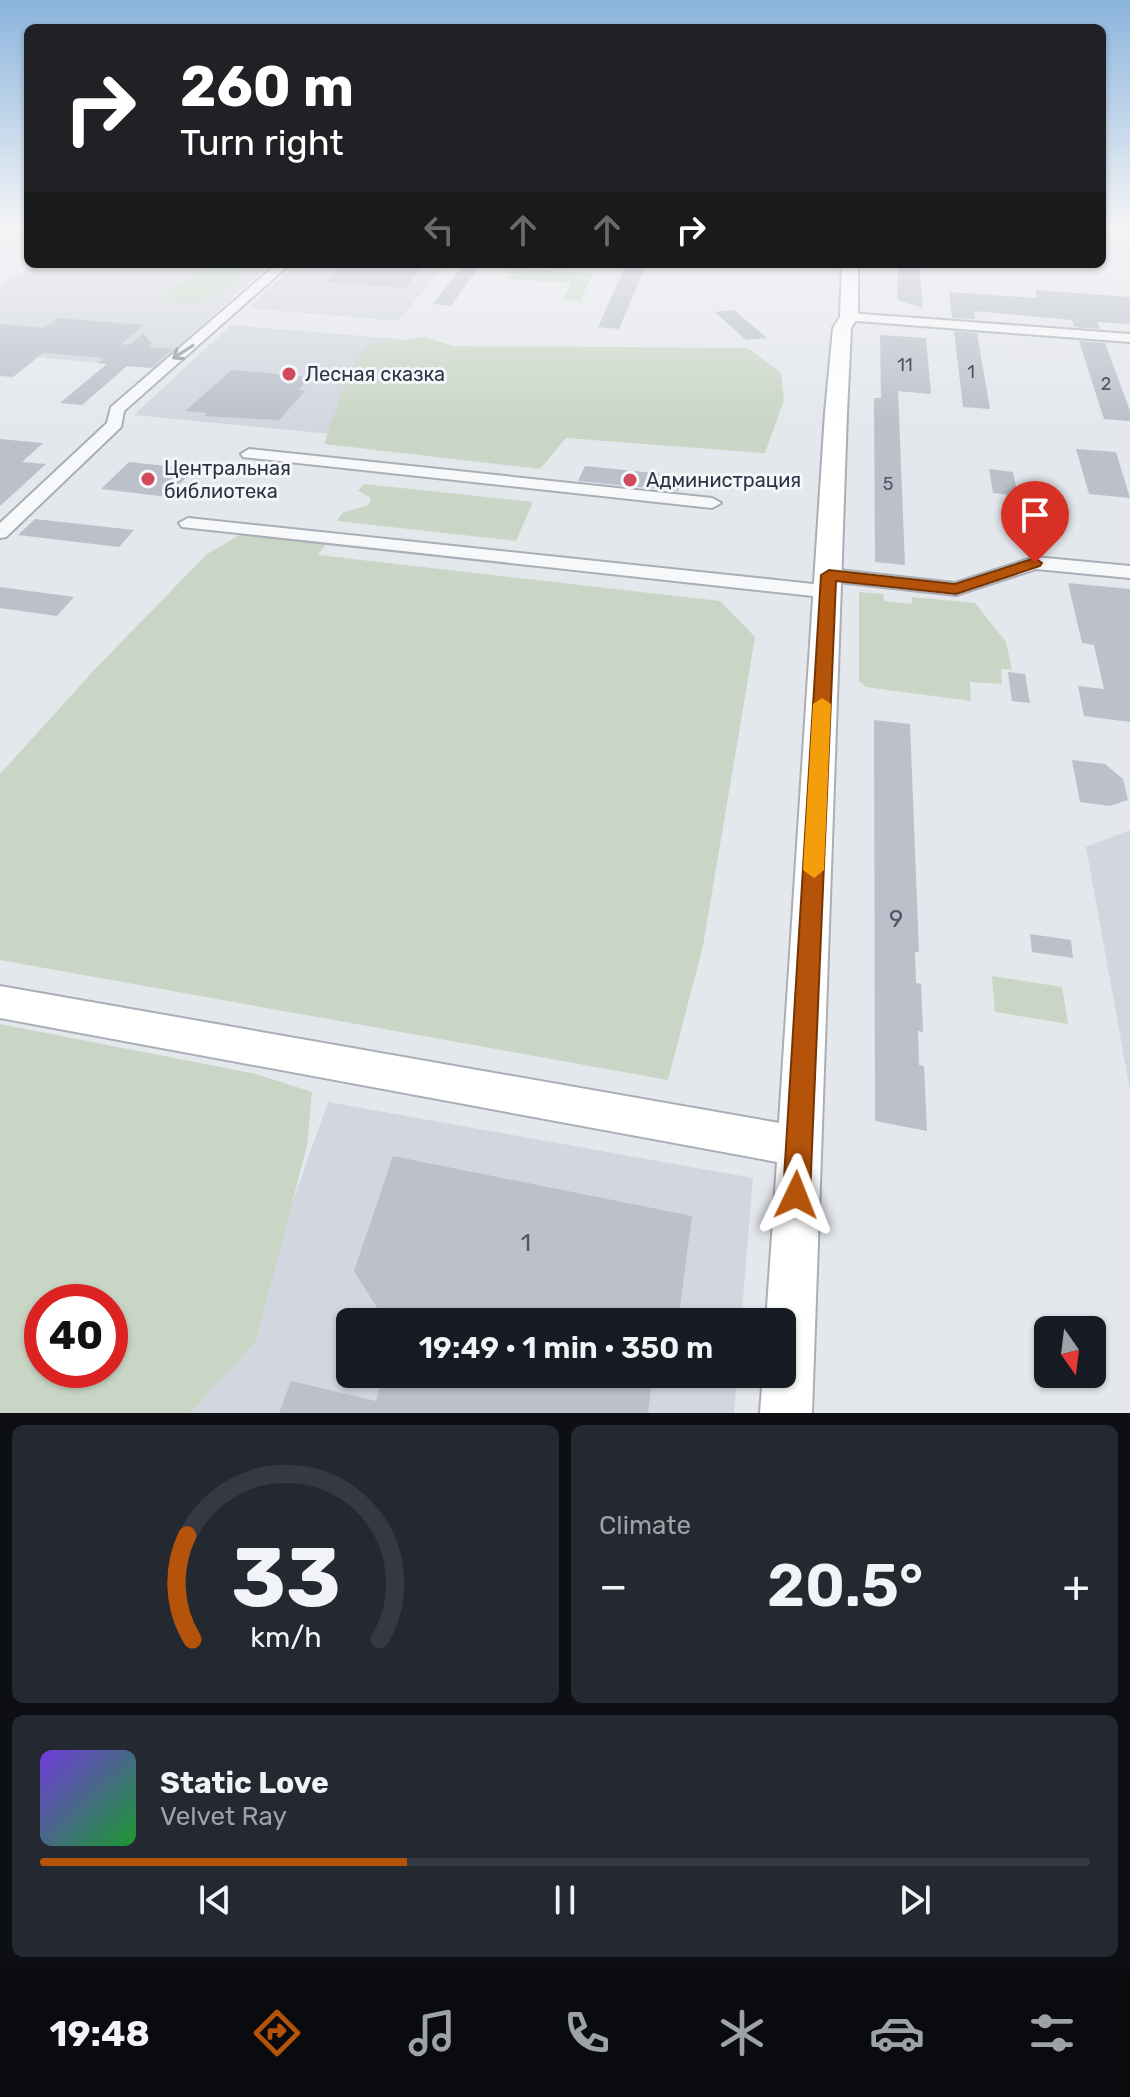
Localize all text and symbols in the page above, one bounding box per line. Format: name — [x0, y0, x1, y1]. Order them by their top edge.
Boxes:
text: 260 m — [180, 54, 354, 120]
icon: right — [48, 56, 152, 160]
text: Turn right — [180, 121, 344, 164]
icon: left — [417, 208, 461, 252]
icon: ahead — [501, 208, 545, 252]
icon: ahead — [585, 208, 629, 252]
icon: right — [669, 208, 713, 252]
one-way arrow — [173, 344, 195, 360]
house number: 11 — [897, 354, 913, 376]
house number: 1 — [967, 361, 975, 383]
place label: Лесная сказка — [305, 362, 445, 386]
marker: Лесная сказка — [280, 365, 298, 383]
house number: 2 — [1101, 373, 1111, 395]
place label: Центральная библиотека — [164, 456, 291, 503]
place label: Администрация — [646, 468, 801, 492]
marker: Центральная библиотека — [139, 470, 157, 488]
marker: Администрация — [621, 471, 639, 489]
house number: 5 — [883, 473, 893, 495]
pin — [1001, 481, 1069, 563]
icon: arrive — [1013, 493, 1057, 537]
house number: 9 — [889, 905, 903, 933]
position arrow — [754, 1153, 838, 1237]
house number: 1 — [521, 1229, 531, 1257]
speed limit sign: 40 — [24, 1284, 128, 1388]
north arrow — [1034, 1316, 1106, 1388]
map controls — [1034, 1316, 1106, 1388]
text: 19:49 · 1 min · 350 m — [419, 1330, 713, 1366]
text: Climate — [599, 1510, 691, 1541]
text: 33 — [231, 1528, 340, 1627]
text: 20.5° — [767, 1550, 923, 1621]
text: − — [599, 1560, 628, 1612]
text: + — [1063, 1560, 1090, 1612]
text: km/h — [250, 1620, 321, 1654]
text: Static Love — [160, 1765, 329, 1801]
text: Velvet Ray — [160, 1801, 287, 1832]
icon: previous — [193, 1878, 237, 1922]
icon: pause — [543, 1878, 587, 1922]
icon: next — [893, 1878, 937, 1922]
icon: directions — [249, 2005, 305, 2061]
icon: music — [404, 2005, 460, 2061]
icon: phone — [559, 2005, 615, 2061]
icon: climate — [714, 2005, 770, 2061]
icon: car — [869, 2005, 925, 2061]
icon: filters — [1024, 2005, 1080, 2061]
text: 19:48 — [50, 2012, 150, 2055]

